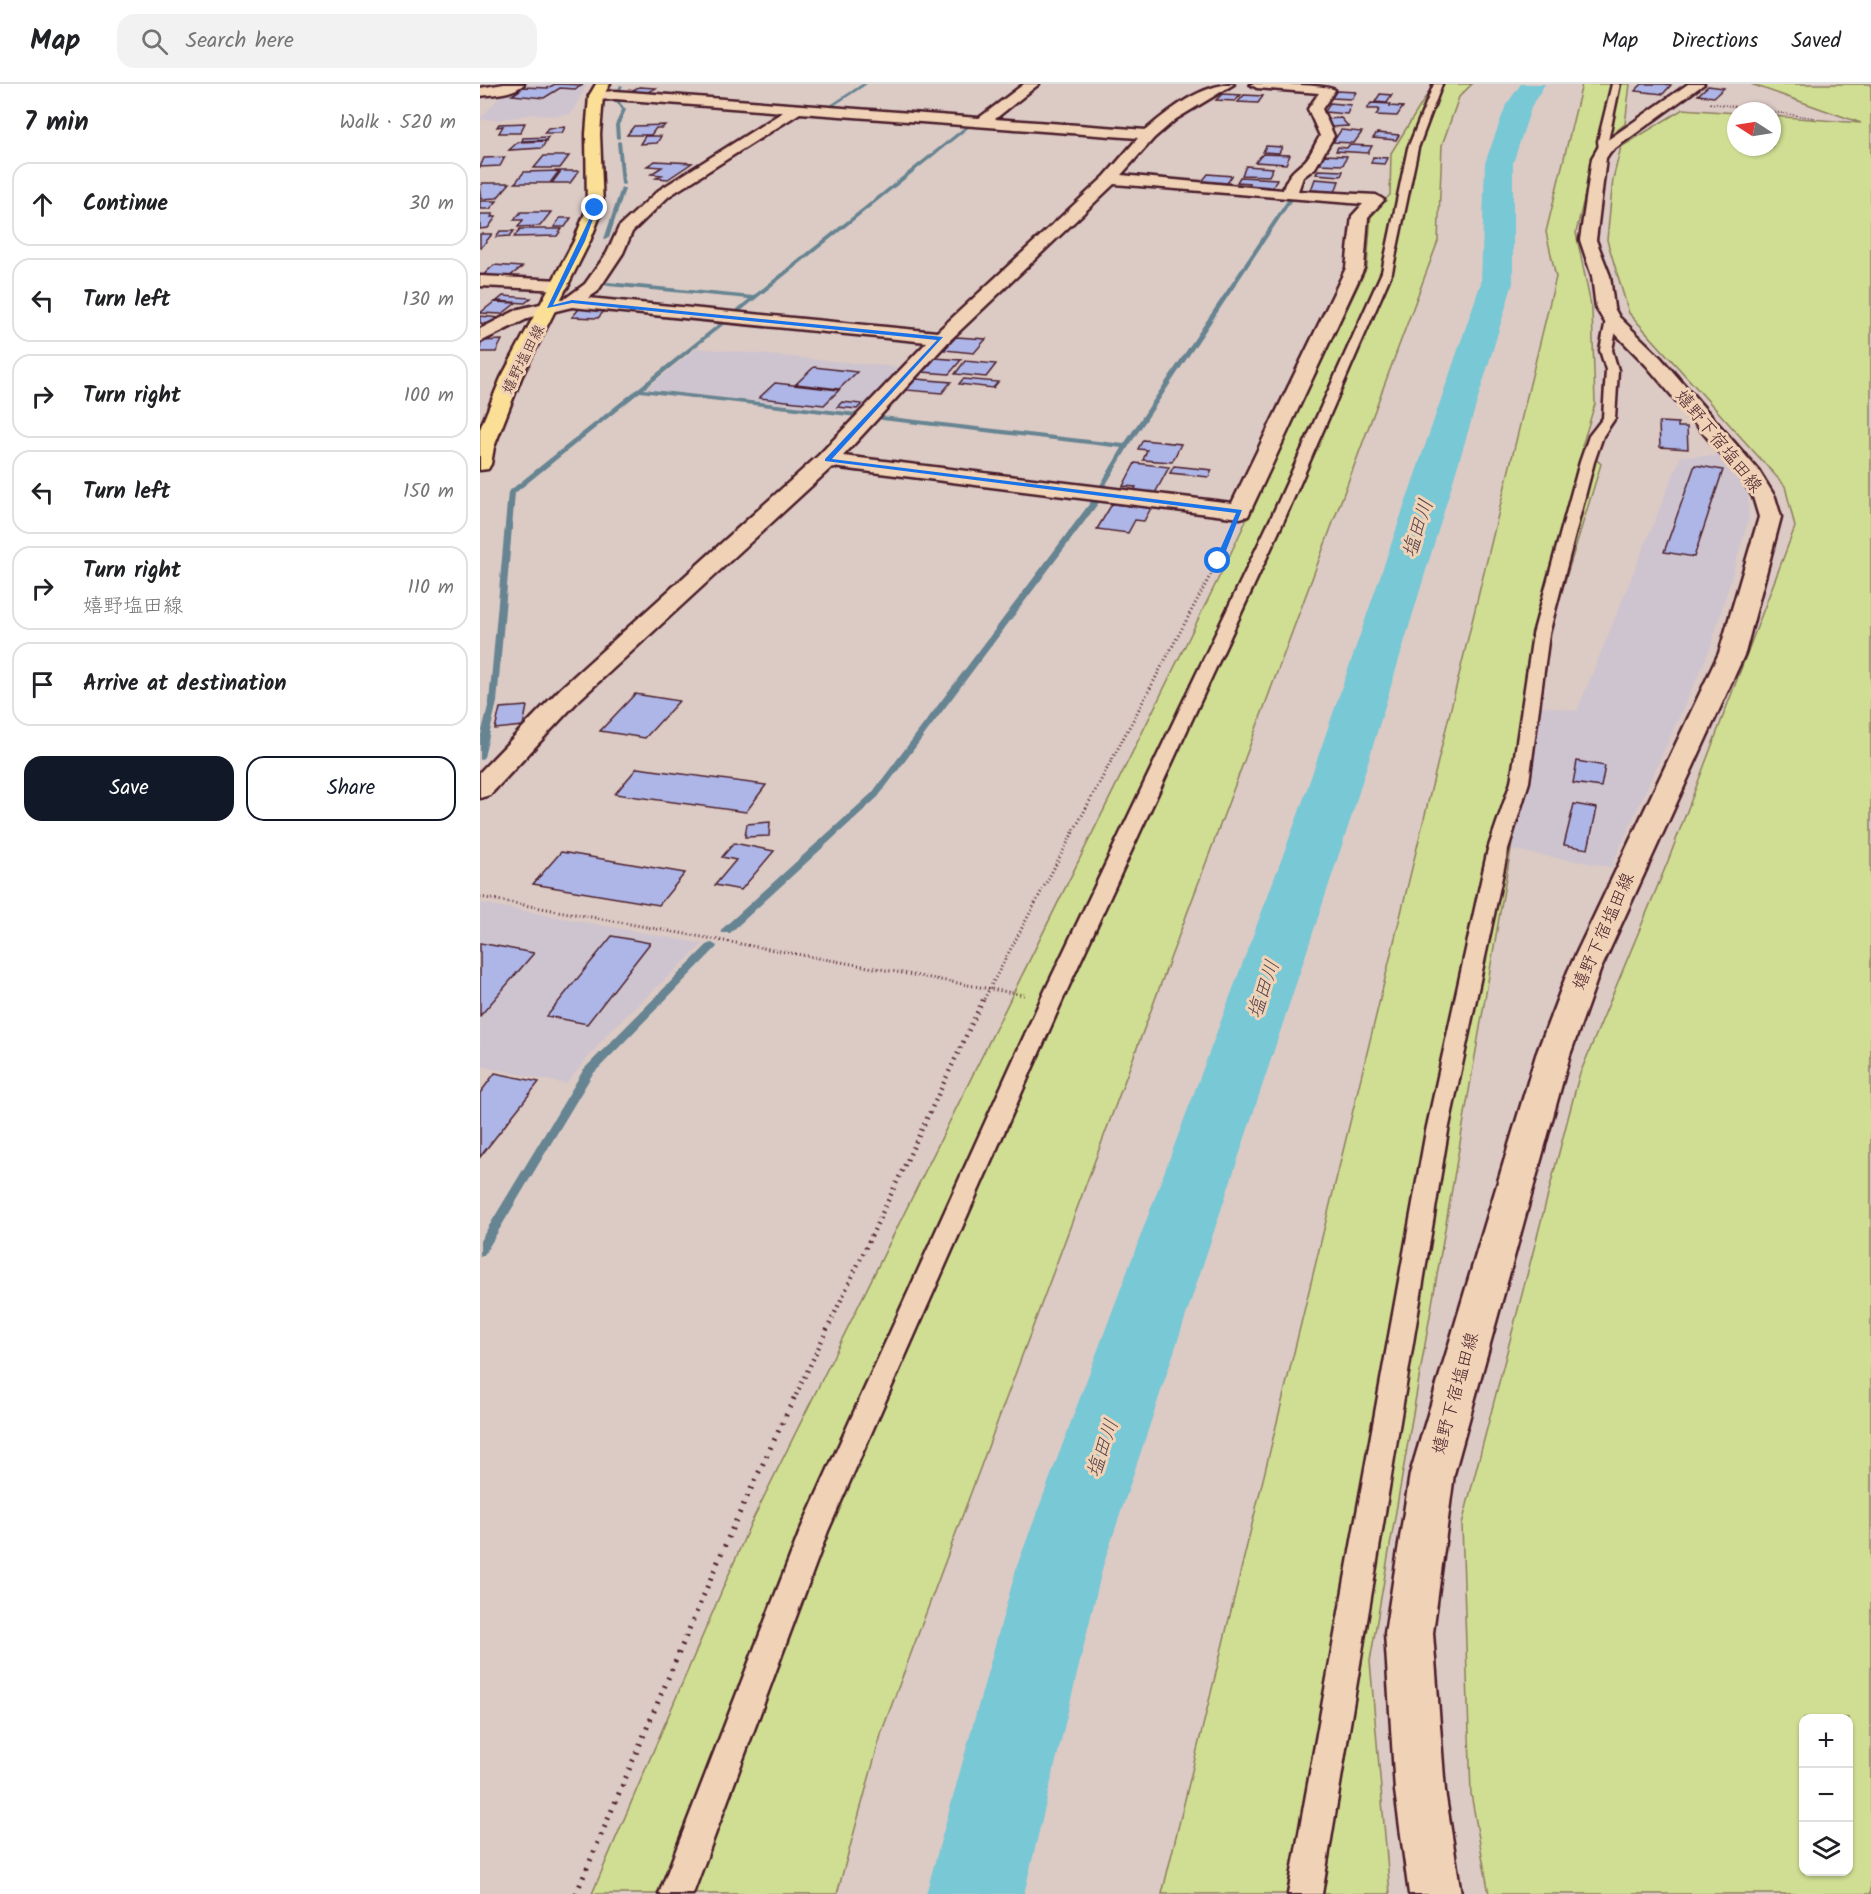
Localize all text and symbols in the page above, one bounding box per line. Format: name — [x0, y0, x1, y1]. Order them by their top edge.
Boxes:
search box — [117, 14, 537, 68]
text: Map — [30, 19, 81, 64]
text: Search here — [186, 24, 294, 59]
icon: search — [138, 25, 171, 58]
text: Map — [1602, 25, 1638, 58]
text: Directions — [1671, 25, 1758, 58]
text: Saved — [1791, 25, 1841, 58]
text: 7 min — [24, 102, 89, 144]
north arrow — [1727, 102, 1781, 156]
text: Walk · 520 m — [340, 107, 456, 139]
text: Continue — [83, 187, 168, 222]
icon: ahead — [26, 188, 59, 221]
text: 30 m — [409, 188, 454, 220]
route end — [581, 194, 607, 220]
text: Turn left — [83, 283, 170, 318]
icon: left — [26, 284, 59, 317]
text: 130 m — [402, 284, 454, 316]
street label: 嬉野塩田線 — [496, 321, 552, 398]
text: Turn right — [83, 379, 181, 414]
icon: right — [26, 380, 59, 413]
text: 100 m — [404, 380, 454, 412]
street label: 嬉野下宿塩田線 — [1667, 384, 1769, 500]
text: Turn left — [83, 475, 170, 510]
icon: left — [26, 476, 59, 509]
text: 150 m — [403, 476, 454, 508]
water label: 塩田川 — [1394, 495, 1443, 562]
route start — [1204, 547, 1230, 573]
text: Turn right — [83, 554, 181, 589]
icon: right — [26, 572, 59, 605]
text: 110 m — [408, 572, 454, 604]
text: 嬉野塩田線 — [83, 591, 183, 623]
text: Arrive at destination — [83, 667, 286, 702]
icon: arrive — [26, 668, 59, 701]
button: Save — [24, 756, 234, 821]
button: Share — [246, 756, 456, 821]
street label: 嬉野下宿塩田線 — [1565, 868, 1643, 995]
water label: 塩田川 — [1240, 956, 1290, 1023]
street label: 嬉野下宿塩田線 — [1425, 1329, 1488, 1458]
water label: 塩田川 — [1079, 1415, 1129, 1482]
map controls — [1799, 1714, 1853, 1876]
button: + — [1799, 1714, 1853, 1768]
button: − — [1799, 1768, 1853, 1822]
button: layers — [1799, 1822, 1853, 1876]

